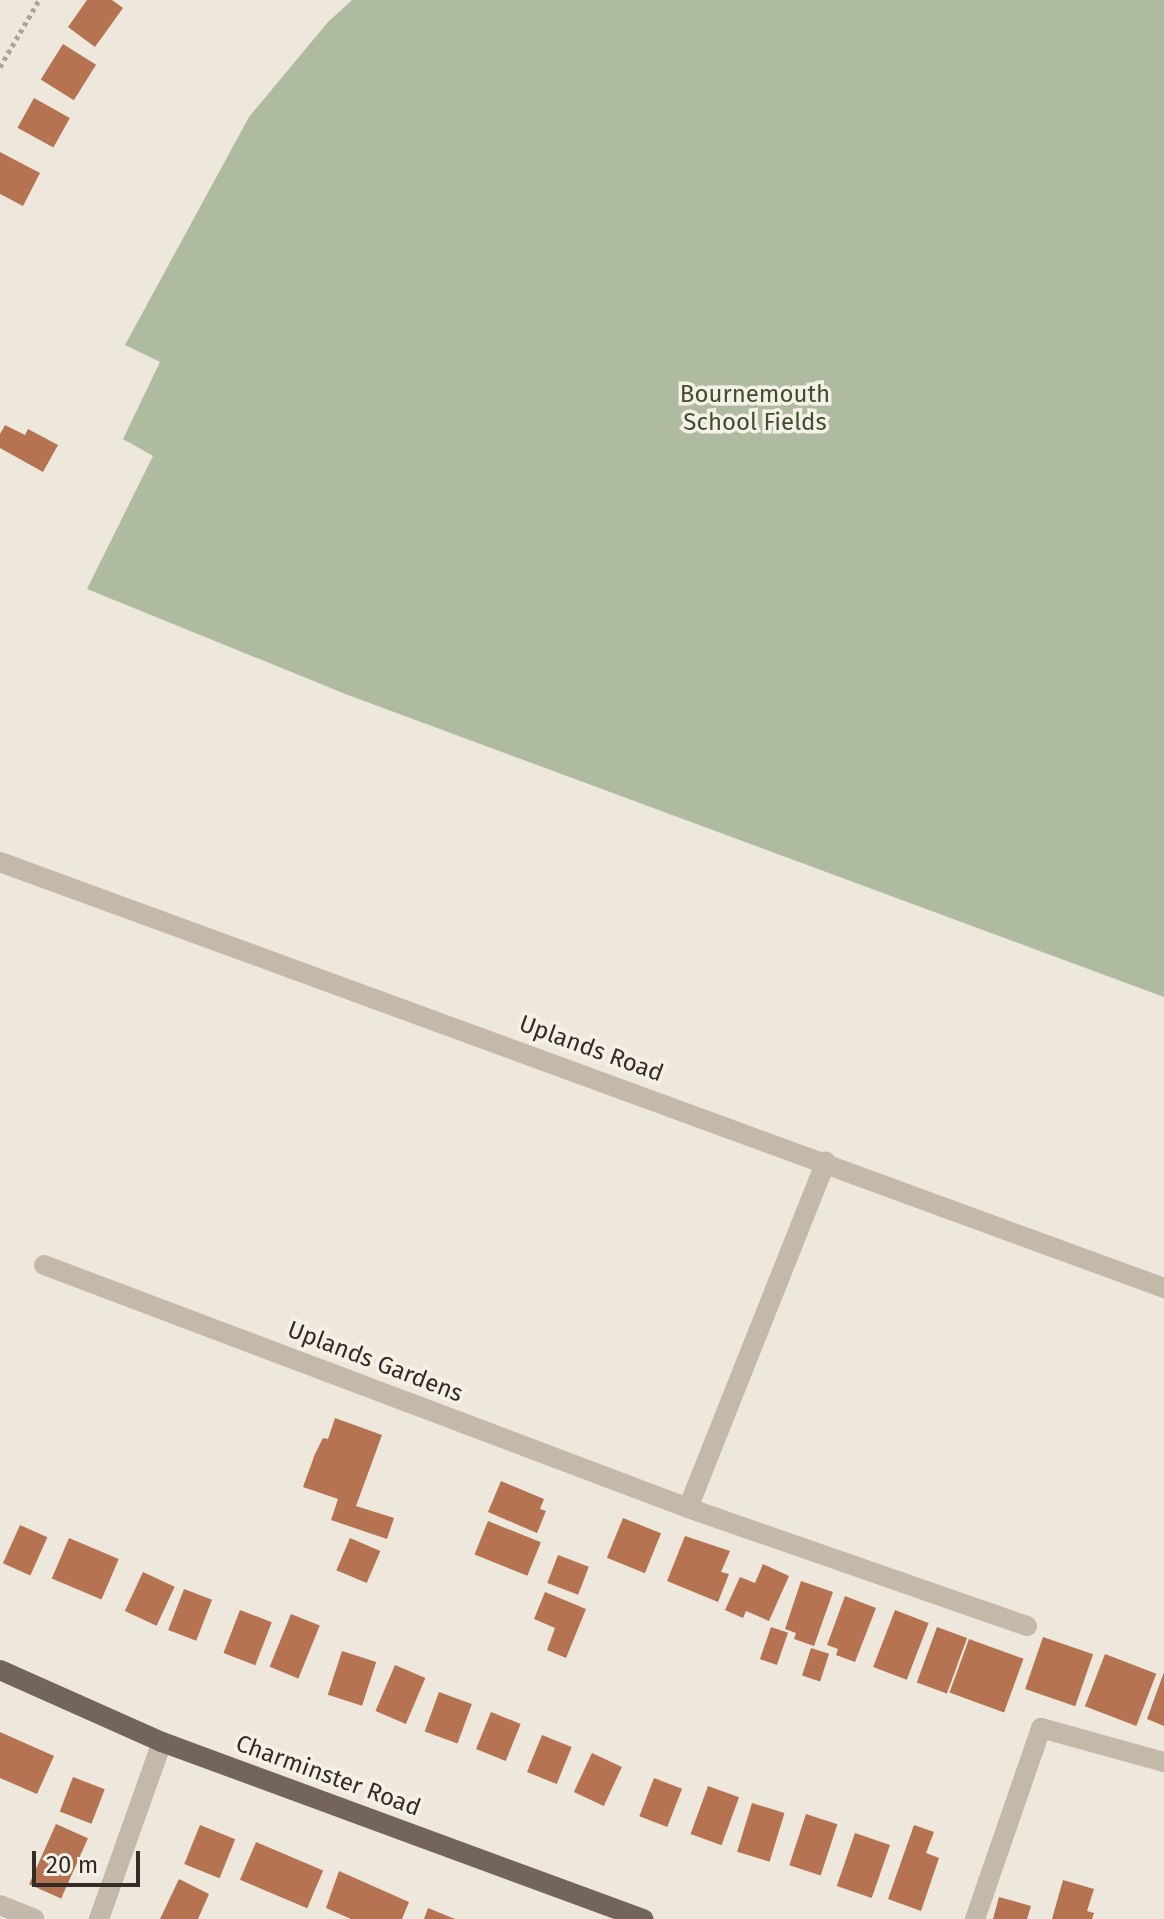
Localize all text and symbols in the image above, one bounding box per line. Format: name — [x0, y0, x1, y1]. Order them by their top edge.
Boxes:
park label: Bournemouth School Fields — [680, 381, 830, 437]
street label: Uplands Road — [515, 1010, 667, 1088]
street label: Uplands Gardens — [283, 1315, 467, 1409]
street label: Charminster Road — [232, 1729, 424, 1823]
scale bar — [36, 1835, 144, 1885]
text: 20 m — [46, 1851, 98, 1879]

